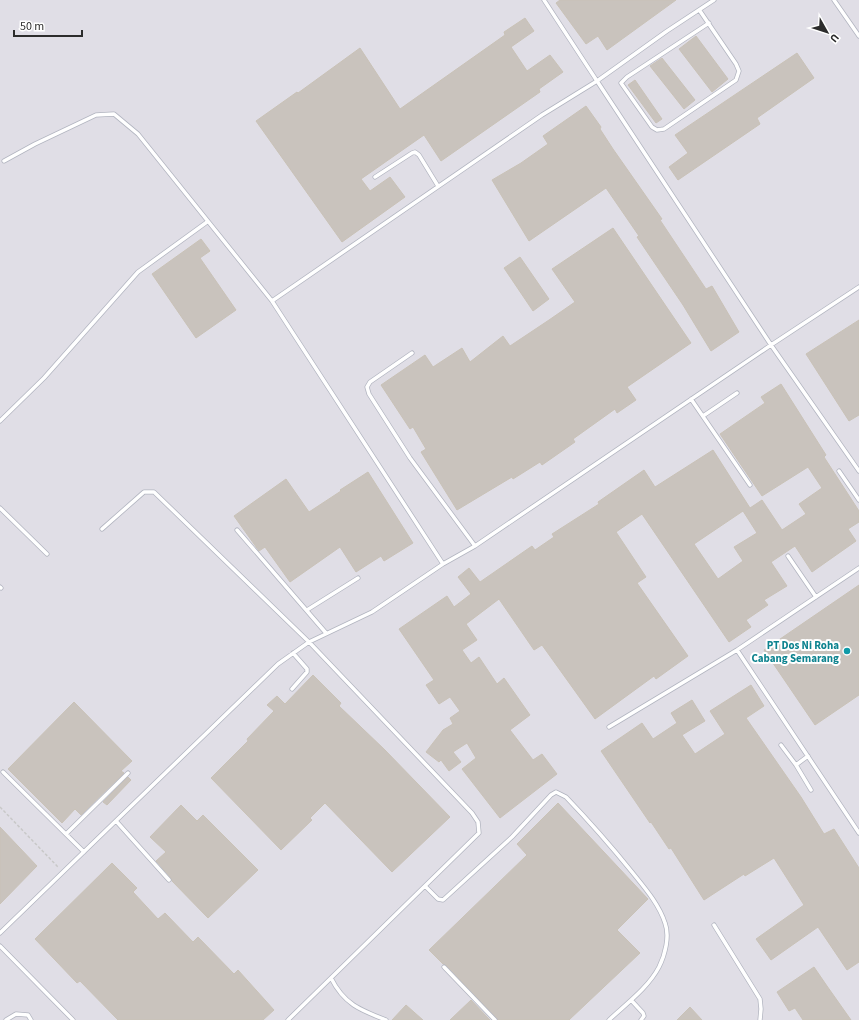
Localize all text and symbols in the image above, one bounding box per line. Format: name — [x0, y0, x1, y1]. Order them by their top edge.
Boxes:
scale bar — [14, 12, 82, 38]
north arrow — [807, 12, 847, 52]
text: 50 m — [20, 18, 44, 35]
text: U — [826, 30, 843, 46]
place label: PT Dos Ni Roha Cabang Semarang — [751, 638, 839, 666]
marker: PT Dos Ni Roha Cabang Semarang — [842, 646, 852, 656]

